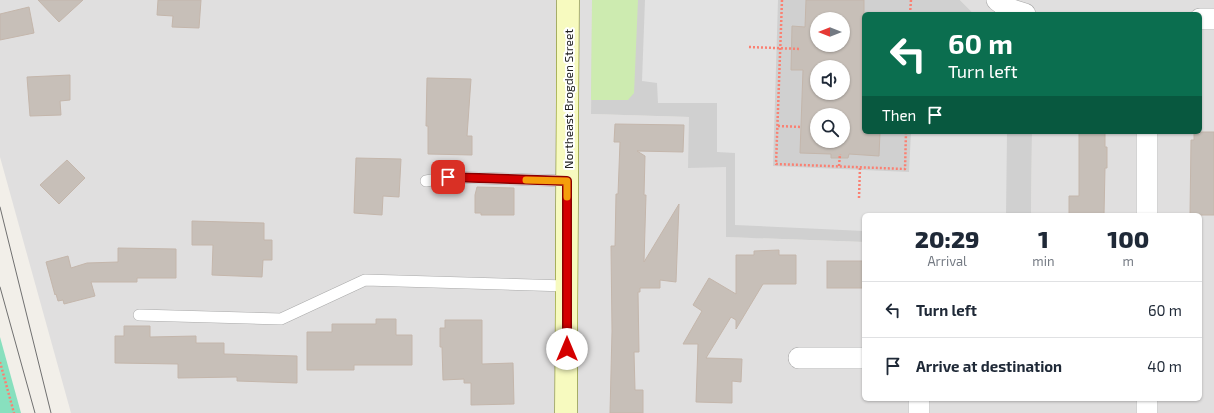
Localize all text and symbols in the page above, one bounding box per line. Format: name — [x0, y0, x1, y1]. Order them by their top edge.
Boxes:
north arrow — [810, 12, 850, 52]
map controls — [810, 12, 850, 148]
text: 60 m — [948, 26, 1013, 60]
icon: left — [882, 28, 934, 80]
street label: Northeast Brogden Street — [561, 29, 575, 169]
button: sound — [810, 60, 850, 100]
text: Turn left — [948, 60, 1018, 82]
icon: arrive — [924, 104, 946, 126]
text: Then — [882, 106, 916, 124]
button: search — [810, 108, 850, 148]
pin — [431, 160, 465, 194]
icon: arrive — [437, 166, 459, 188]
text: 20:29 — [915, 224, 980, 253]
text: 1 — [1038, 224, 1049, 253]
text: 100 — [1107, 224, 1149, 253]
text: Arrival — [927, 253, 967, 269]
text: min — [1032, 253, 1055, 269]
text: m — [1123, 253, 1134, 269]
icon: left — [882, 299, 904, 321]
text: Turn left — [916, 301, 977, 319]
text: 60 m — [1148, 301, 1182, 319]
position arrow — [546, 328, 588, 370]
icon: arrive — [882, 355, 904, 377]
text: Arrive at destination — [916, 357, 1062, 375]
text: 40 m — [1147, 357, 1182, 375]

